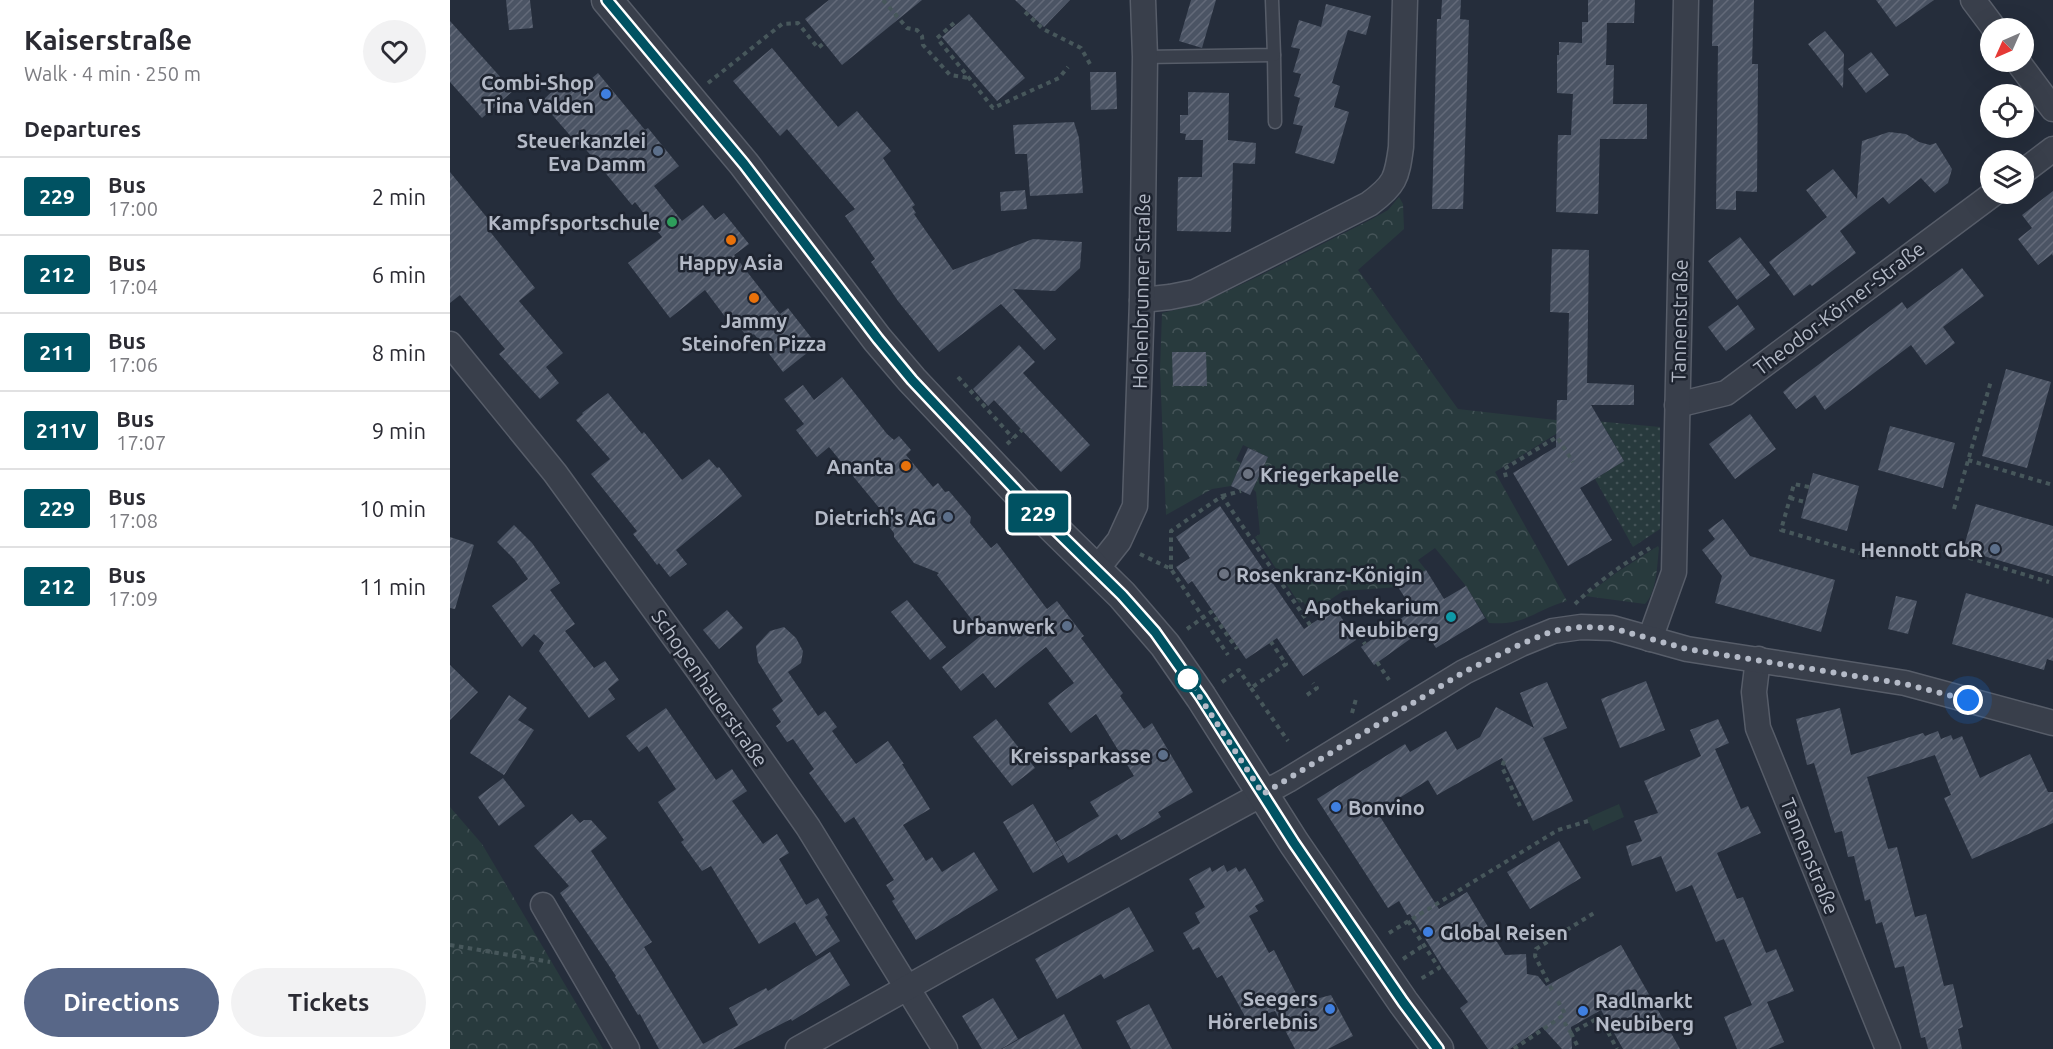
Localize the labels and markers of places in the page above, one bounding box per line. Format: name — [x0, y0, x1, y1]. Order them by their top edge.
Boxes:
place label: Combi-Shop Tina Valden — [481, 71, 594, 117]
marker: Combi-Shop Tina Valden — [599, 87, 613, 101]
place label: Steuerkanzlei Eva Damm — [517, 129, 646, 175]
marker: Steuerkanzlei Eva Damm — [651, 144, 665, 158]
place label: Kampfsportschule — [488, 211, 660, 234]
marker: Kampfsportschule — [665, 215, 679, 229]
marker: Happy Asia — [724, 233, 738, 247]
place label: Happy Asia — [679, 251, 783, 274]
marker: Jammy Steinofen Pizza — [747, 291, 761, 305]
place label: Jammy Steinofen Pizza — [681, 309, 827, 355]
place label: Ananta — [827, 455, 894, 478]
marker: Ananta — [899, 459, 913, 473]
place label: Kriegerkapelle — [1260, 463, 1399, 486]
marker: Kriegerkapelle — [1241, 467, 1255, 481]
place label: Dietrich's AG — [814, 506, 936, 529]
marker: Dietrich's AG — [941, 510, 955, 524]
place label: Hennott GbR — [1861, 538, 1983, 561]
marker: Hennott GbR — [1988, 542, 2002, 556]
place label: Rosenkranz-Königin — [1236, 563, 1423, 586]
marker: Rosenkranz-Königin — [1217, 567, 1231, 581]
place label: Apothekarium Neubiberg — [1304, 595, 1439, 641]
marker: Apothekarium Neubiberg — [1444, 610, 1458, 624]
place label: Urbanwerk — [952, 615, 1055, 638]
marker: Urbanwerk — [1060, 619, 1074, 633]
unlabelled marker — [1175, 666, 1201, 692]
place label: Kreissparkasse — [1010, 744, 1151, 767]
marker: Kreissparkasse — [1156, 748, 1170, 762]
place label: Bonvino — [1348, 796, 1425, 819]
marker: Bonvino — [1329, 800, 1343, 814]
place label: Global Reisen — [1440, 921, 1568, 944]
marker: Global Reisen — [1421, 925, 1435, 939]
place label: Seegers Hörerlebnis — [1207, 987, 1318, 1033]
place label: Radlmarkt Neubiberg — [1595, 989, 1694, 1035]
marker: Seegers Hörerlebnis — [1323, 1002, 1337, 1016]
marker: Radlmarkt Neubiberg — [1576, 1004, 1590, 1018]

